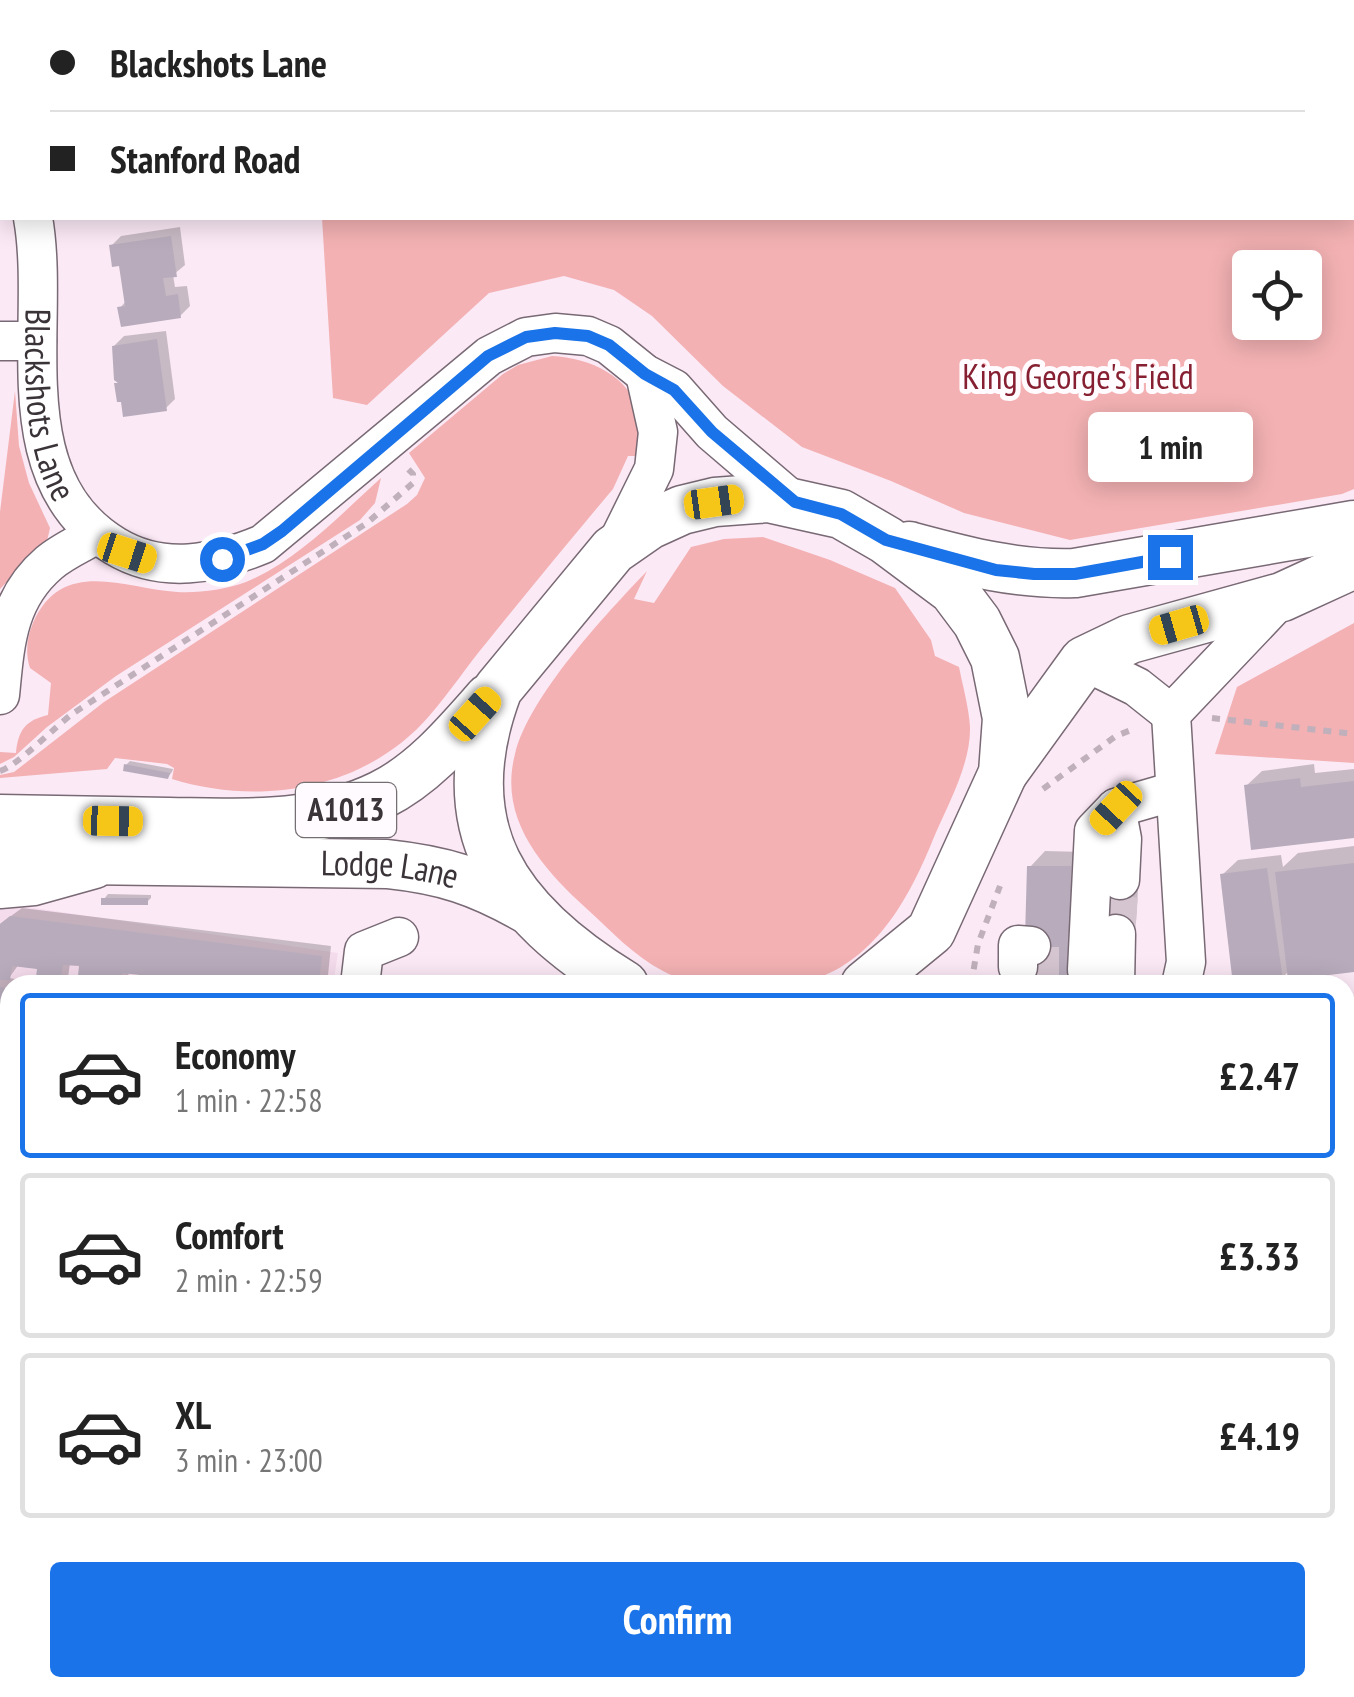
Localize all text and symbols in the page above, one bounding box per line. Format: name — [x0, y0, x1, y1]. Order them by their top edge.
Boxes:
text: Blackshots Lane — [110, 38, 327, 87]
text: Stanford Road — [110, 134, 301, 183]
map controls — [1232, 250, 1322, 340]
button: locate — [1232, 250, 1322, 340]
street label: Blackshots Lane — [15, 308, 87, 509]
park label: King George's Field — [962, 353, 1194, 399]
callout: 1 min — [1088, 412, 1252, 482]
text: 1 min — [1138, 426, 1203, 468]
car — [682, 483, 746, 521]
car — [94, 529, 160, 577]
route end — [1148, 535, 1193, 580]
route start — [200, 537, 245, 582]
car — [1146, 602, 1212, 648]
car — [444, 682, 506, 746]
car — [1085, 776, 1147, 840]
road number: A1013 — [296, 783, 396, 837]
car — [83, 805, 143, 837]
street label: Lodge Lane — [321, 839, 464, 899]
text: Economy — [175, 1030, 295, 1079]
icon: car — [55, 1031, 145, 1121]
text: £2.47 — [1219, 1051, 1300, 1100]
text: 1 min · 22:58 — [175, 1079, 323, 1121]
text: Comfort — [175, 1210, 284, 1259]
icon: car — [55, 1211, 145, 1301]
text: £3.33 — [1219, 1231, 1300, 1280]
text: 2 min · 22:59 — [175, 1259, 323, 1301]
text: XL — [175, 1390, 211, 1439]
icon: car — [55, 1391, 145, 1481]
text: £4.19 — [1219, 1411, 1300, 1460]
text: 3 min · 23:00 — [175, 1439, 323, 1481]
button: Confirm — [50, 1562, 1305, 1677]

